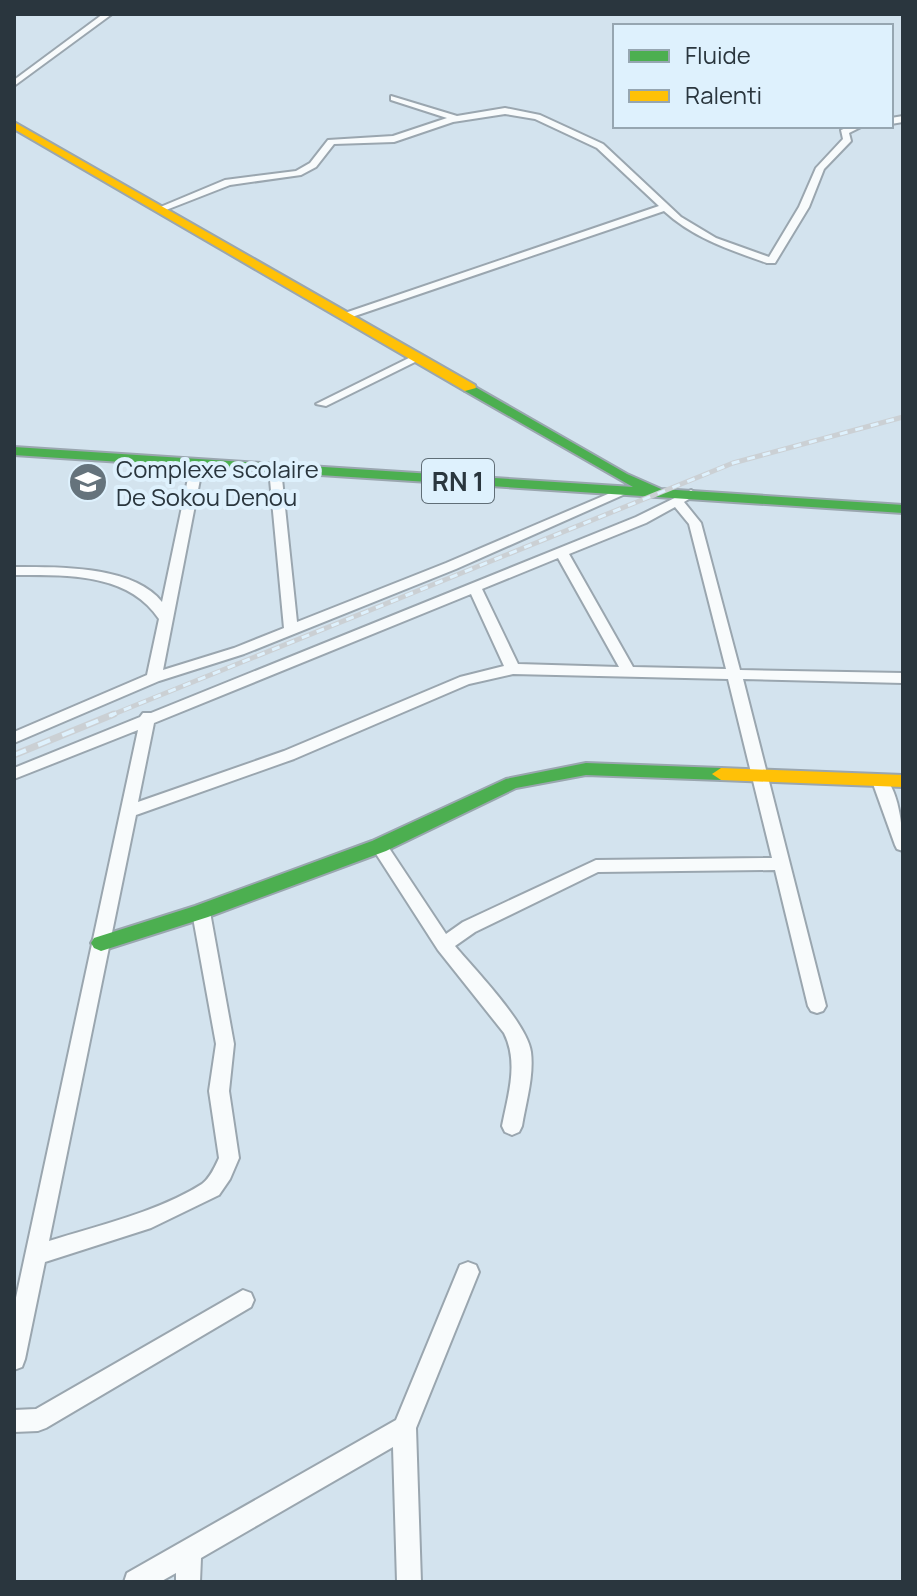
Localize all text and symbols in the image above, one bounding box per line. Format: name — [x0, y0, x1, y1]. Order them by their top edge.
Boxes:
legend — [613, 24, 893, 128]
text: Fluide — [685, 38, 751, 71]
text: Ralenti — [685, 78, 762, 111]
place label: Complexe scolaire De Sokou Denou — [116, 452, 319, 513]
road number: RN 1 — [422, 459, 494, 503]
school or university icon: Complexe scolaire De Sokou Denou — [67, 461, 109, 503]

